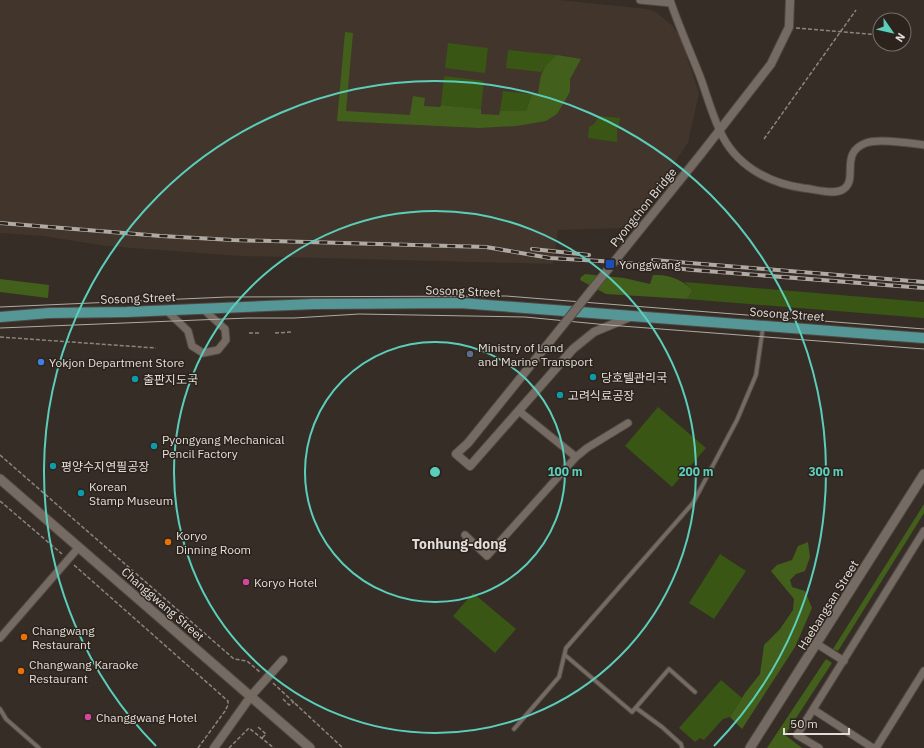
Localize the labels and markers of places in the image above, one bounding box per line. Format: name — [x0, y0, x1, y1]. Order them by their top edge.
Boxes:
place label: Yonggwang — [619, 257, 681, 272]
marker: Yonggwang — [604, 258, 616, 270]
place label: Ministry of Land and Marine Transport — [478, 340, 593, 369]
marker: Ministry of Land and Marine Transport — [465, 349, 475, 359]
place label: Yokjon Department Store — [49, 355, 185, 370]
marker: Yokjon Department Store — [36, 357, 46, 367]
place label: 당호텔관리국 — [601, 370, 667, 385]
place label: 출판지도국 — [143, 372, 198, 387]
marker: 당호텔관리국 — [588, 372, 598, 382]
marker: 출판지도국 — [130, 374, 140, 384]
place label: 고려식료공장 — [568, 388, 634, 403]
marker: 고려식료공장 — [555, 390, 565, 400]
place label: Pyongyang Mechanical Pencil Factory — [162, 432, 284, 461]
marker: Pyongyang Mechanical Pencil Factory — [149, 441, 159, 451]
place label: 평양수지연필공장 — [61, 459, 149, 474]
marker: 평양수지연필공장 — [48, 461, 58, 471]
centre of rings — [428, 465, 442, 479]
place label: Korean Stamp Museum — [89, 479, 173, 508]
marker: Korean Stamp Museum — [76, 488, 86, 498]
place label: Koryo Dinning Room — [176, 528, 251, 557]
marker: Koryo Dinning Room — [163, 537, 173, 547]
place label: Koryo Hotel — [254, 575, 317, 590]
marker: Koryo Hotel — [241, 577, 251, 587]
place label: Changwang Restaurant — [32, 623, 95, 652]
marker: Changwang Restaurant — [19, 632, 29, 642]
place label: Changwang Karaoke Restaurant — [29, 657, 139, 686]
marker: Changwang Karaoke Restaurant — [16, 666, 26, 676]
place label: Changgwang Hotel — [96, 710, 197, 725]
marker: Changgwang Hotel — [83, 712, 93, 722]

